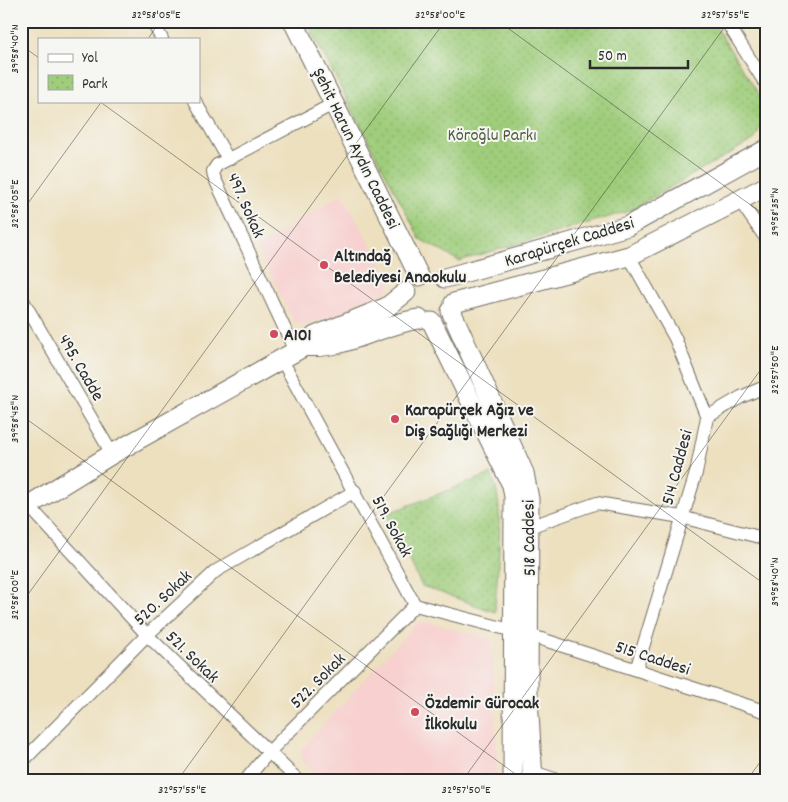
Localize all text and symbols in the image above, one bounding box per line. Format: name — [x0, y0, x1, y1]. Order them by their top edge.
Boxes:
text: 32°58'05"E — [132, 7, 181, 24]
text: 32°58'00"E — [415, 7, 466, 24]
text: 32°57'55"E — [701, 7, 749, 24]
text: 39°58'40"N — [7, 24, 24, 74]
legend — [38, 38, 200, 102]
scale bar — [590, 38, 688, 70]
text: 50 m — [598, 46, 627, 68]
text: Yol — [82, 48, 98, 70]
street label: Şehit Harun Aydın Caddesi — [305, 64, 405, 234]
text: Park — [82, 74, 108, 96]
park label: Köroğlu Parkı — [447, 124, 537, 149]
street label: 497. Sokak — [219, 169, 270, 243]
text: 32°58'05"E — [7, 179, 24, 228]
text: 39°58'35"N — [767, 188, 784, 236]
street label: Karapürçek Caddesi — [502, 212, 638, 275]
place label: Altındağ Belediyesi Anaokulu — [334, 245, 467, 291]
marker: Altındağ Belediyesi Anaokulu — [318, 259, 330, 271]
place label: A101 — [284, 324, 312, 349]
marker: A101 — [268, 328, 280, 340]
street label: 495. Cadde — [51, 330, 109, 406]
text: 32°57'50"E — [767, 345, 784, 394]
text: 39°58'45"N — [7, 395, 24, 443]
place label: Karapürçek Ağız ve Diş Sağlığı Merkezi — [405, 399, 534, 445]
marker: Karapürçek Ağız ve Diş Sağlığı Merkezi — [389, 413, 401, 425]
street label: 514 Caddesi — [656, 427, 700, 508]
street label: 519. Sokak — [364, 492, 418, 563]
street label: 518 Caddesi — [517, 499, 544, 576]
text: 39°58'40"N — [767, 557, 784, 607]
street label: 520. Sokak — [129, 565, 199, 633]
text: 32°58'00"E — [7, 569, 24, 620]
street label: 521. Sokak — [159, 626, 224, 690]
street label: 515 Caddesi — [611, 635, 693, 683]
street label: 522. Sokak — [285, 648, 352, 715]
place label: Özdemir Gürocak İlkokulu — [425, 692, 540, 738]
marker: Özdemir Gürocak İlkokulu — [409, 706, 421, 718]
text: 32°57'55"E — [158, 782, 206, 799]
text: 32°57'50"E — [442, 782, 491, 799]

